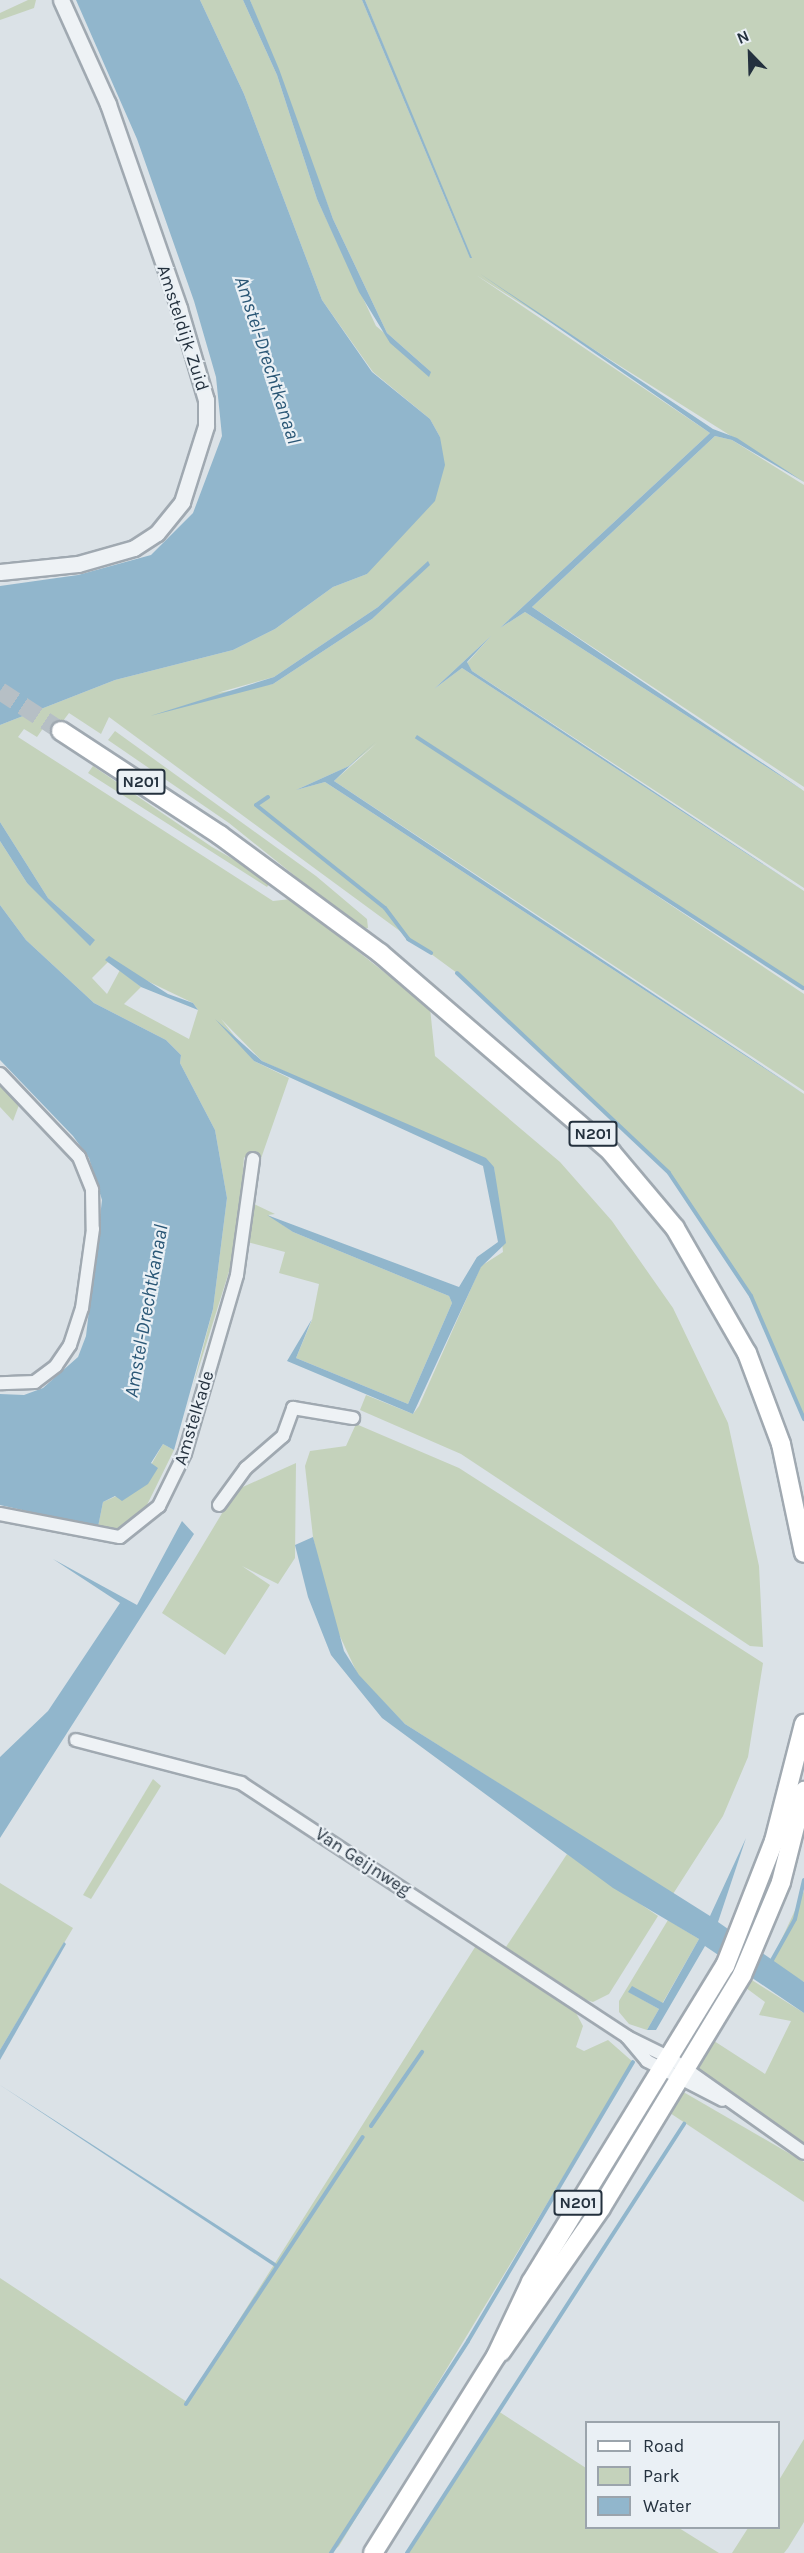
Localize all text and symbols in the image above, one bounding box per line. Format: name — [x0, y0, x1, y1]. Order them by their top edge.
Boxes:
north arrow — [720, 24, 780, 84]
text: N — [734, 26, 752, 48]
street label: Amsteldijk Zuid — [152, 262, 214, 394]
water label: Amstel-Drechtkanaal — [230, 273, 306, 447]
road number: N201 — [116, 769, 166, 795]
road number: N201 — [568, 1121, 618, 1147]
water label: Amstel-Drechtkanaal — [119, 1223, 173, 1399]
street label: Amstelkade — [169, 1368, 219, 1468]
street label: Van Geijnweg — [311, 1823, 415, 1901]
road number: N201 — [552, 2190, 604, 2216]
legend — [585, 2421, 780, 2529]
text: Road — [643, 2435, 684, 2457]
text: Park — [643, 2465, 680, 2487]
text: Water — [643, 2495, 691, 2517]

